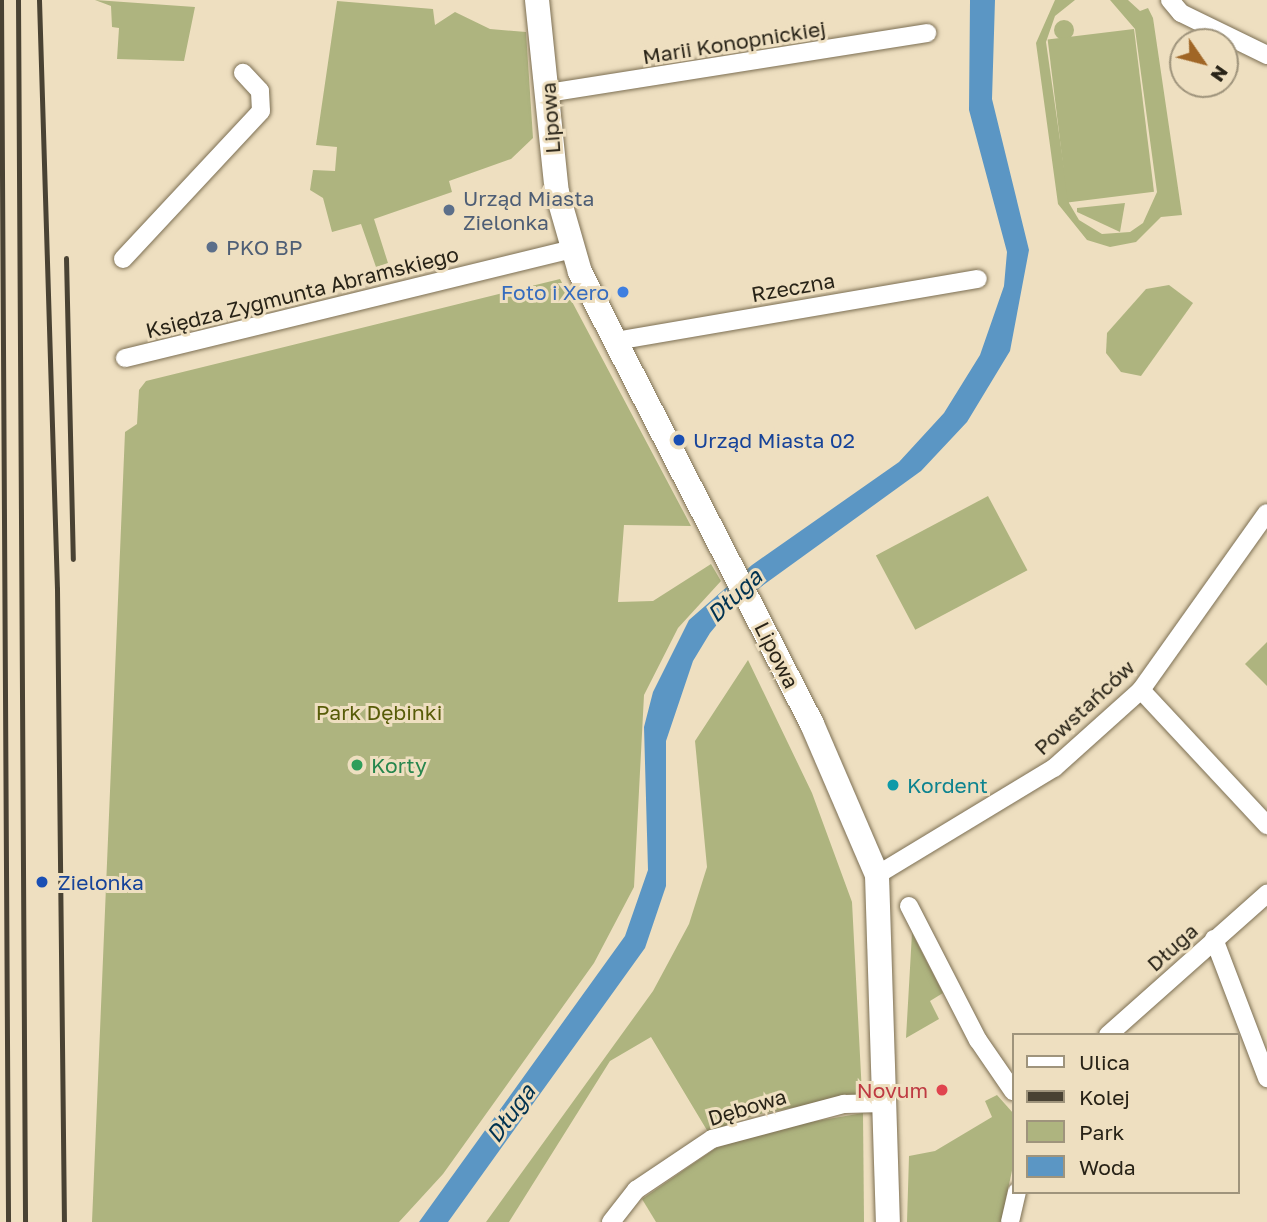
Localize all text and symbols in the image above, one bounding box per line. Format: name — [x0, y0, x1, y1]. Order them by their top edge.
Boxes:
street label: Marii Konopnickiej — [641, 15, 827, 69]
north arrow — [1169, 28, 1239, 98]
text: N — [1206, 62, 1234, 87]
street label: Lipowa — [535, 82, 565, 154]
place label: Urząd Miasta Zielonka — [463, 185, 594, 235]
marker: Urząd Miasta Zielonka — [441, 202, 457, 218]
place label: PKO BP — [226, 234, 302, 260]
marker: PKO BP — [204, 239, 220, 255]
street label: Księdza Zygmunta Abramskiego — [143, 241, 461, 343]
street label: Rzeczna — [749, 267, 837, 307]
place label: Foto i Xero — [501, 279, 609, 305]
marker: Foto i Xero — [615, 284, 631, 300]
place label: Urząd Miasta 02 — [693, 427, 855, 453]
marker: Urząd Miasta 02 — [671, 432, 687, 448]
water label: Długa — [701, 563, 767, 627]
street label: Lipowa — [750, 617, 804, 693]
street label: Powstańców — [1029, 654, 1139, 760]
park label: Park Dębinki — [316, 699, 442, 725]
place label: Korty — [371, 752, 427, 778]
marker: Korty — [349, 757, 365, 773]
place label: Kordent — [907, 772, 988, 798]
marker: Kordent — [885, 777, 901, 793]
place label: Zielonka — [58, 869, 144, 895]
marker: Zielonka — [32, 872, 52, 892]
street label: Długa — [1141, 918, 1203, 976]
legend — [1012, 1033, 1239, 1194]
text: Ulica — [1079, 1049, 1130, 1075]
place label: Novum — [857, 1077, 928, 1103]
water label: Długa — [480, 1079, 540, 1147]
marker: Novum — [934, 1082, 950, 1098]
street label: Dębowa — [705, 1083, 789, 1131]
text: Kolej — [1079, 1084, 1130, 1110]
text: Park — [1079, 1119, 1124, 1145]
text: Woda — [1079, 1154, 1136, 1180]

